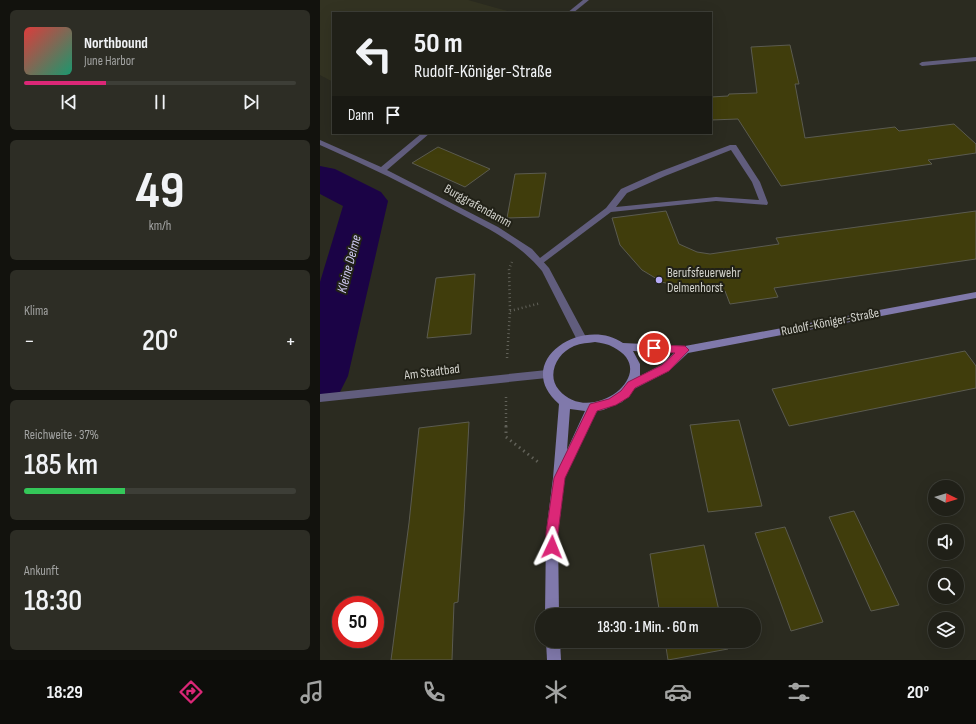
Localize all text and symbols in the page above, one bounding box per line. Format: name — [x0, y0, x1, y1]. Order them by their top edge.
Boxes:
text: 50 m — [414, 27, 463, 60]
icon: left — [348, 28, 400, 80]
text: Northbound — [84, 34, 148, 53]
text: June Harbor — [84, 53, 135, 69]
text: Rudolf-Königer-Straße — [414, 61, 552, 82]
icon: previous — [58, 91, 80, 113]
icon: pause — [149, 91, 171, 113]
icon: next — [240, 91, 262, 113]
icon: arrive — [382, 104, 404, 126]
text: Dann — [348, 106, 374, 125]
text: 49 — [136, 160, 184, 223]
street label: Burggrafendamm — [441, 181, 515, 231]
text: km/h — [149, 218, 171, 234]
water label: Kleine Delme — [333, 233, 365, 295]
place label: Berufsfeuerwehr Delmenhorst — [667, 265, 741, 296]
marker: Berufsfeuerwehr Delmenhorst — [654, 275, 664, 285]
text: Klima — [24, 303, 48, 319]
street label: Rudolf-Königer-Straße — [780, 305, 880, 339]
text: 20° — [142, 323, 178, 359]
text: − — [24, 328, 35, 355]
text: + — [285, 328, 296, 355]
pin — [637, 331, 671, 365]
icon: arrive — [643, 337, 665, 359]
street label: Am Stadtbad — [402, 361, 461, 383]
text: Reichweite · 37% — [24, 427, 99, 443]
text: 185 km — [24, 447, 98, 483]
north arrow — [928, 480, 964, 516]
map controls — [928, 480, 964, 648]
button: sound — [928, 524, 964, 560]
position arrow — [531, 526, 573, 568]
text: Ankunft — [24, 563, 59, 579]
button: search — [928, 568, 964, 604]
text: 18:30 — [24, 583, 82, 619]
speed limit sign: 50 — [332, 596, 384, 648]
button: layers — [928, 612, 964, 648]
text: 18:30 · 1 Min. · 60 m — [597, 618, 699, 637]
icon: directions — [177, 678, 205, 706]
icon: music — [298, 678, 326, 706]
icon: phone — [420, 678, 448, 706]
icon: climate — [542, 678, 570, 706]
icon: car — [664, 678, 692, 706]
icon: filters — [785, 678, 813, 706]
text: 18:29 — [47, 682, 83, 703]
text: 20° — [907, 682, 929, 703]

